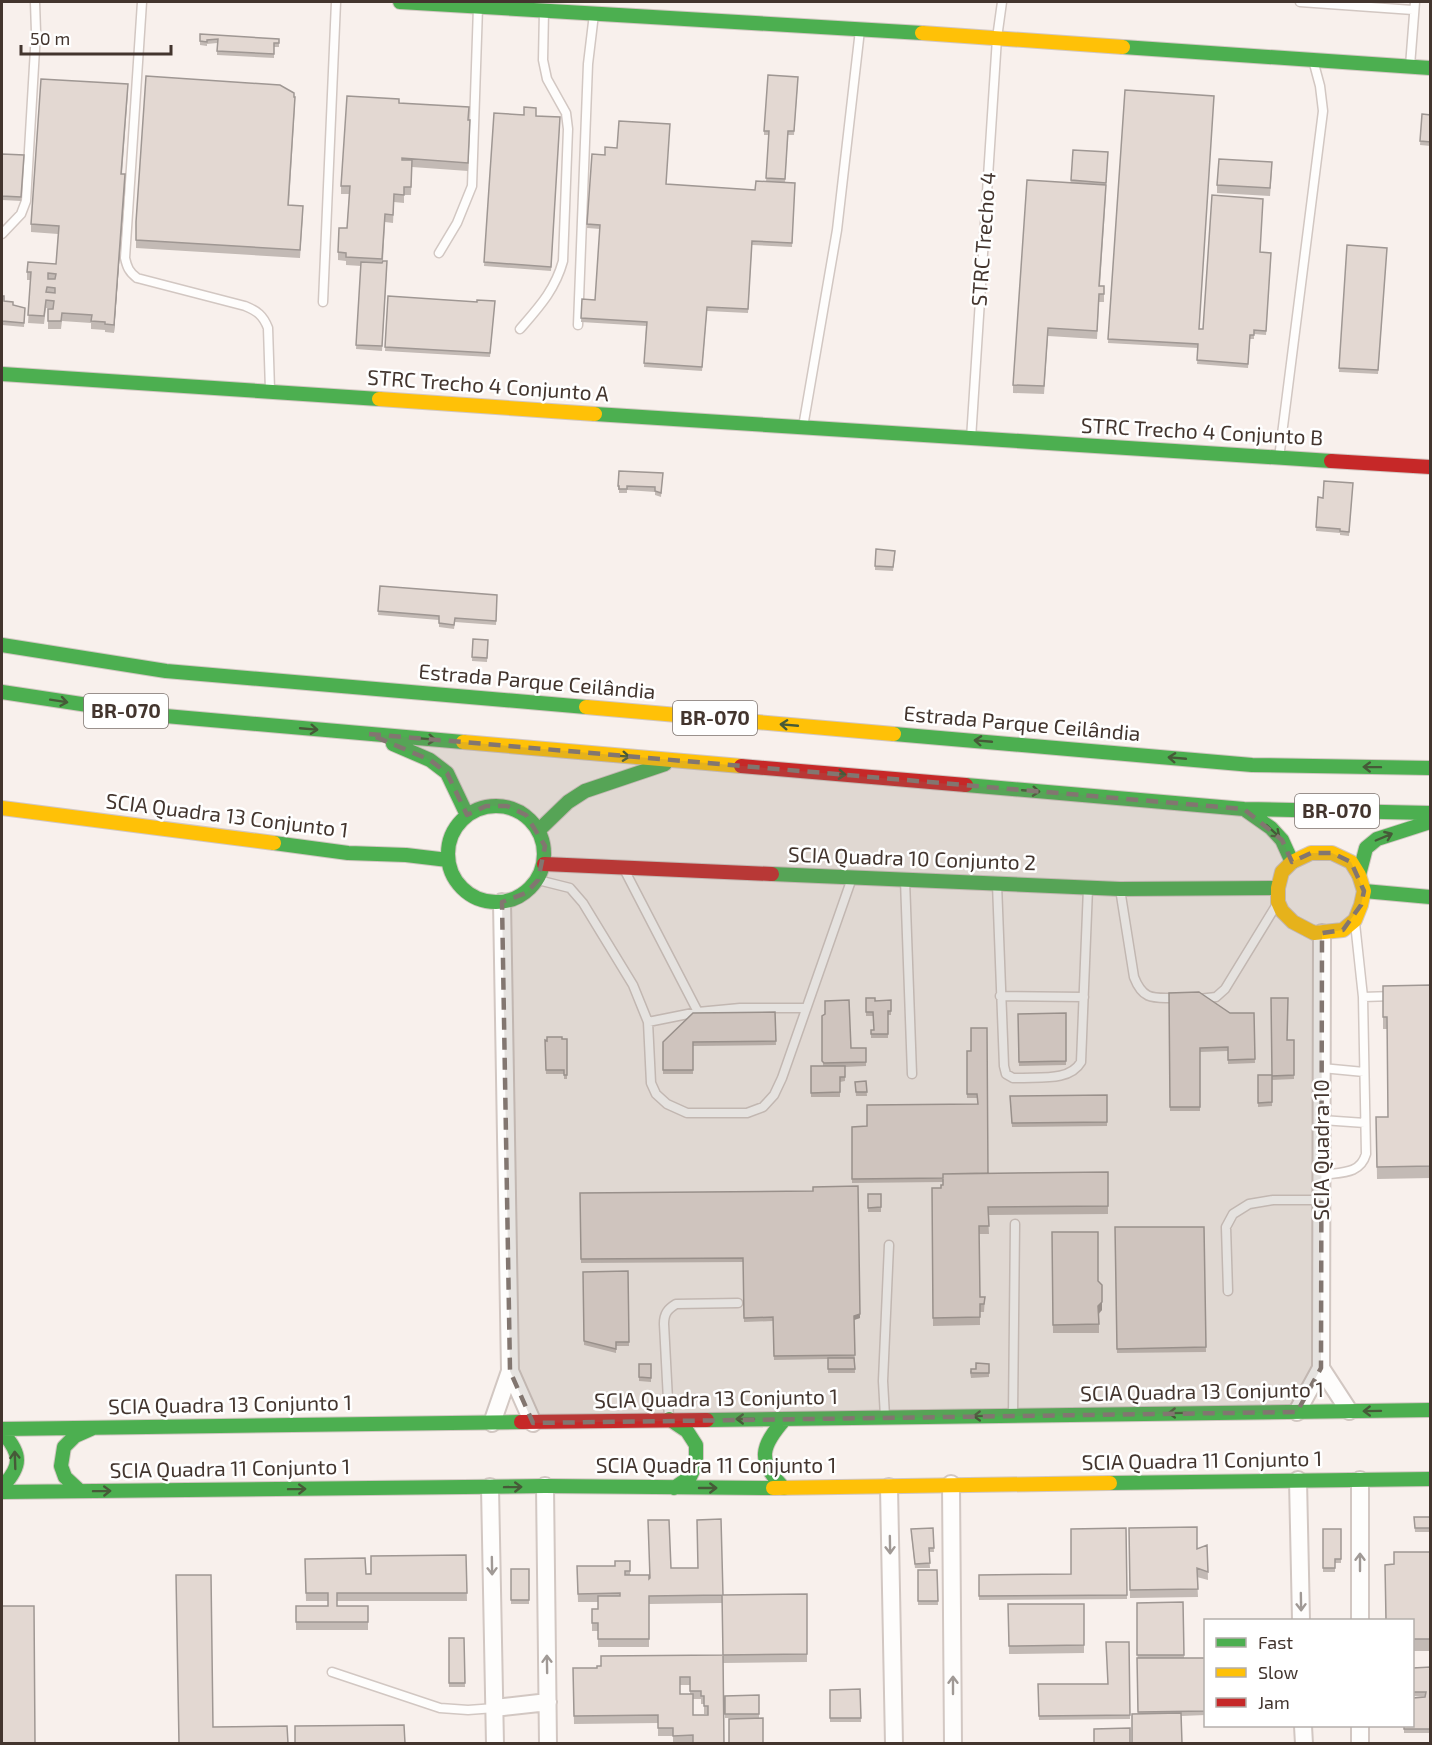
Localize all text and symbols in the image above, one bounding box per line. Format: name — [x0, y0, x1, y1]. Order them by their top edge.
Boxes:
scale bar — [21, 18, 171, 56]
text: 50 m — [30, 27, 70, 49]
street label: STRC Trecho 4 — [965, 171, 1000, 307]
street label: STRC Trecho 4 Conjunto A — [366, 364, 610, 406]
street label: STRC Trecho 4 Conjunto B — [1080, 412, 1324, 450]
street label: Estrada Parque Ceilândia — [418, 658, 657, 703]
road number: BR-070 — [84, 694, 168, 728]
one-way arrow — [49, 695, 69, 706]
street label: Estrada Parque Ceilândia — [903, 700, 1142, 745]
road number: BR-070 — [673, 701, 757, 735]
one-way arrow — [779, 719, 799, 730]
one-way arrow — [298, 724, 318, 735]
one-way arrow — [417, 734, 437, 745]
one-way arrow — [974, 735, 993, 746]
one-way arrow — [611, 751, 631, 762]
one-way arrow — [1168, 752, 1188, 763]
one-way arrow — [1363, 761, 1383, 773]
one-way arrow — [826, 769, 846, 780]
one-way arrow — [1021, 786, 1040, 797]
street label: SCIA Quadra 13 Conjunto 1 — [104, 787, 350, 843]
road number: BR-070 — [1295, 794, 1379, 828]
one-way arrow — [1266, 824, 1281, 838]
one-way arrow — [1374, 831, 1393, 842]
street label: SCIA Quadra 10 Conjunto 2 — [787, 841, 1037, 875]
street label: SCIA Quadra 10 — [1308, 1079, 1334, 1221]
street label: SCIA Quadra 13 Conjunto 1 — [1080, 1376, 1324, 1406]
street label: SCIA Quadra 13 Conjunto 1 — [594, 1383, 838, 1413]
street label: SCIA Quadra 13 Conjunto 1 — [108, 1389, 352, 1419]
one-way arrow — [1363, 1405, 1383, 1417]
one-way arrow — [1168, 1407, 1188, 1419]
one-way arrow — [973, 1410, 993, 1421]
one-way arrow — [736, 1413, 756, 1425]
street label: SCIA Quadra 11 Conjunto 1 — [1081, 1445, 1322, 1475]
one-way arrow — [10, 1451, 21, 1470]
street label: SCIA Quadra 11 Conjunto 1 — [596, 1452, 836, 1478]
street label: SCIA Quadra 11 Conjunto 1 — [109, 1453, 350, 1483]
one-way arrow — [502, 1481, 522, 1493]
one-way arrow — [697, 1482, 717, 1494]
one-way arrow — [286, 1483, 306, 1495]
one-way arrow — [91, 1485, 111, 1497]
one-way arrow — [884, 1535, 896, 1555]
one-way arrow — [1354, 1553, 1366, 1573]
one-way arrow — [486, 1556, 497, 1576]
one-way arrow — [1295, 1591, 1307, 1611]
legend — [1204, 1619, 1414, 1727]
text: Fast — [1258, 1631, 1293, 1653]
one-way arrow — [542, 1655, 553, 1675]
text: Slow — [1258, 1661, 1299, 1683]
one-way arrow — [947, 1676, 959, 1696]
text: Jam — [1258, 1691, 1290, 1713]

